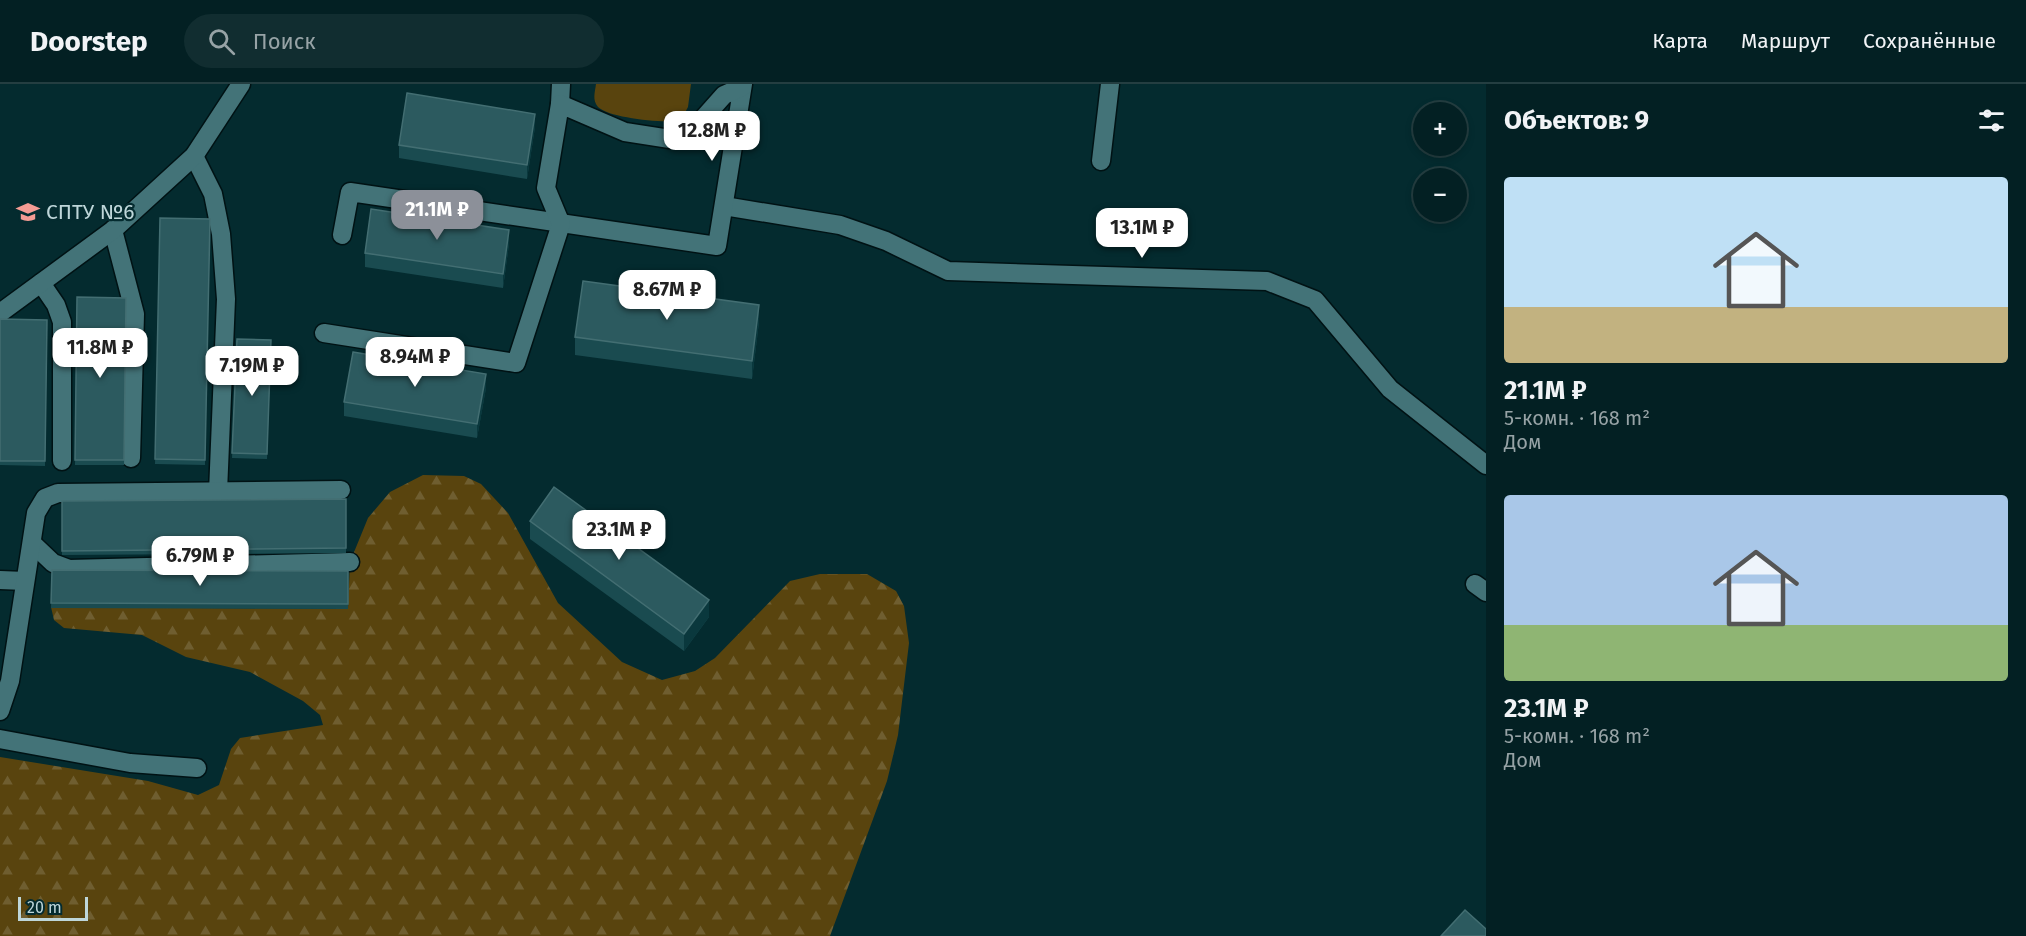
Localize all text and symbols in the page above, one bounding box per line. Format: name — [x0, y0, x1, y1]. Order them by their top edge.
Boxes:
search box — [184, 14, 604, 68]
text: Doorstep — [30, 25, 148, 58]
icon: search — [205, 25, 238, 58]
text: Поиск — [253, 28, 316, 55]
text: Карта — [1652, 28, 1708, 54]
text: Маршрут — [1741, 28, 1830, 54]
text: Сохранённые — [1863, 28, 1996, 54]
map controls — [1413, 102, 1467, 222]
button: + — [1413, 102, 1467, 156]
icon: filters — [1975, 104, 2008, 137]
text: Объектов: 9 — [1504, 105, 1649, 136]
pin: 12.8M ₽ — [657, 111, 767, 162]
text: 12.8M ₽ — [678, 118, 746, 142]
button: − — [1413, 168, 1467, 222]
pin: 21.1M ₽ — [382, 190, 492, 241]
text: 21.1M ₽ — [405, 197, 469, 221]
school or university icon: СПТУ №6 — [15, 199, 41, 225]
place label: СПТУ №6 — [46, 199, 134, 225]
pin: 13.1M ₽ — [1087, 208, 1197, 259]
text: 13.1M ₽ — [1110, 215, 1174, 239]
icon: home — [1702, 216, 1810, 324]
pin: 8.67M ₽ — [612, 270, 722, 321]
text: 8.67M ₽ — [633, 277, 701, 301]
pin: 11.8M ₽ — [45, 328, 155, 379]
text: 11.8M ₽ — [67, 335, 133, 359]
pin: 8.94M ₽ — [360, 337, 470, 388]
text: 8.94M ₽ — [380, 344, 450, 368]
pin: 7.19M ₽ — [197, 346, 307, 397]
text: 7.19M ₽ — [220, 353, 285, 377]
text: 21.1M ₽ — [1504, 375, 1587, 406]
text: 5-комн. · 168 m² — [1504, 406, 1650, 430]
text: Дом — [1504, 430, 1541, 454]
pin: 23.1M ₽ — [564, 510, 674, 561]
text: 23.1M ₽ — [586, 517, 652, 541]
icon: home — [1702, 534, 1810, 642]
pin: 6.79M ₽ — [145, 536, 255, 587]
text: 6.79M ₽ — [166, 543, 234, 567]
text: 23.1M ₽ — [1504, 693, 1589, 724]
text: 5-комн. · 168 m² — [1504, 724, 1650, 748]
text: Дом — [1504, 748, 1541, 772]
scale bar — [18, 894, 88, 922]
text: 20 m — [27, 898, 62, 917]

